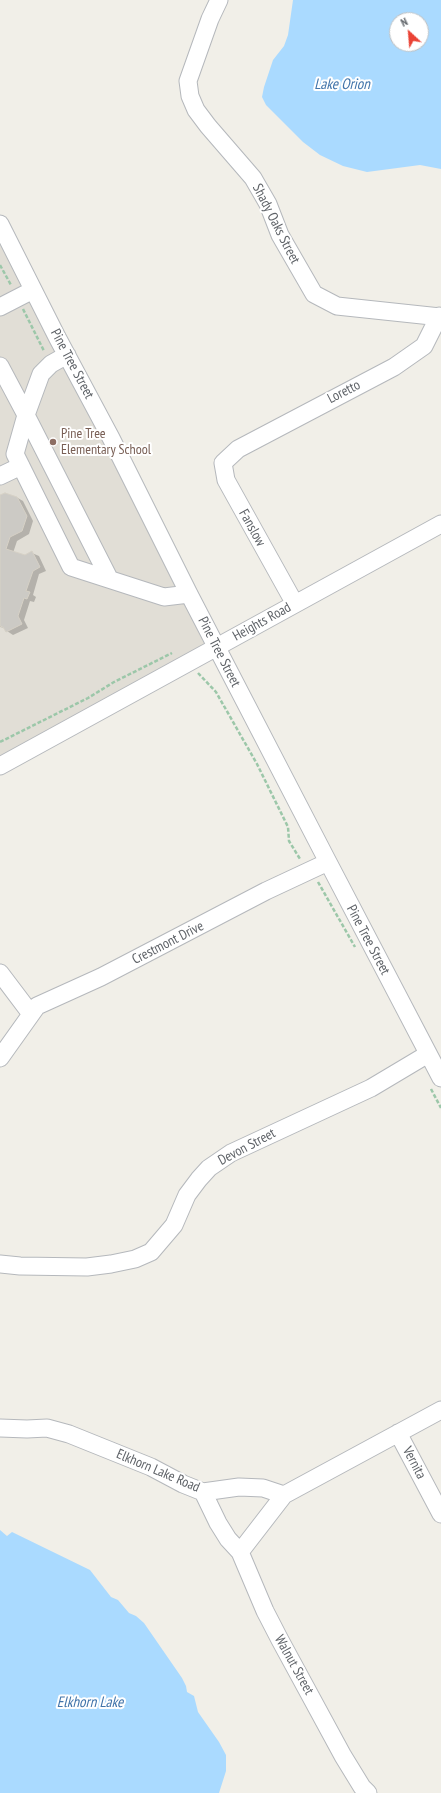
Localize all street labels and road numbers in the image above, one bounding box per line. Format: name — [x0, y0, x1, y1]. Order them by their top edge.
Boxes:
street label: Shady Oaks Street — [249, 181, 303, 267]
street label: Pine Tree Street — [47, 326, 97, 402]
street label: Loretto — [325, 377, 363, 407]
street label: Fanslow — [235, 507, 269, 549]
street label: Heights Road — [230, 599, 294, 645]
street label: Pine Tree Street — [194, 614, 244, 690]
street label: Pine Tree Street — [343, 902, 393, 978]
street label: Crestmont Drive — [129, 918, 207, 968]
street label: Devon Street — [215, 1125, 279, 1169]
street label: Vernita — [399, 1444, 429, 1482]
street label: Elkhorn Lake Road — [114, 1446, 202, 1496]
street label: Walnut Street — [271, 1632, 317, 1698]

